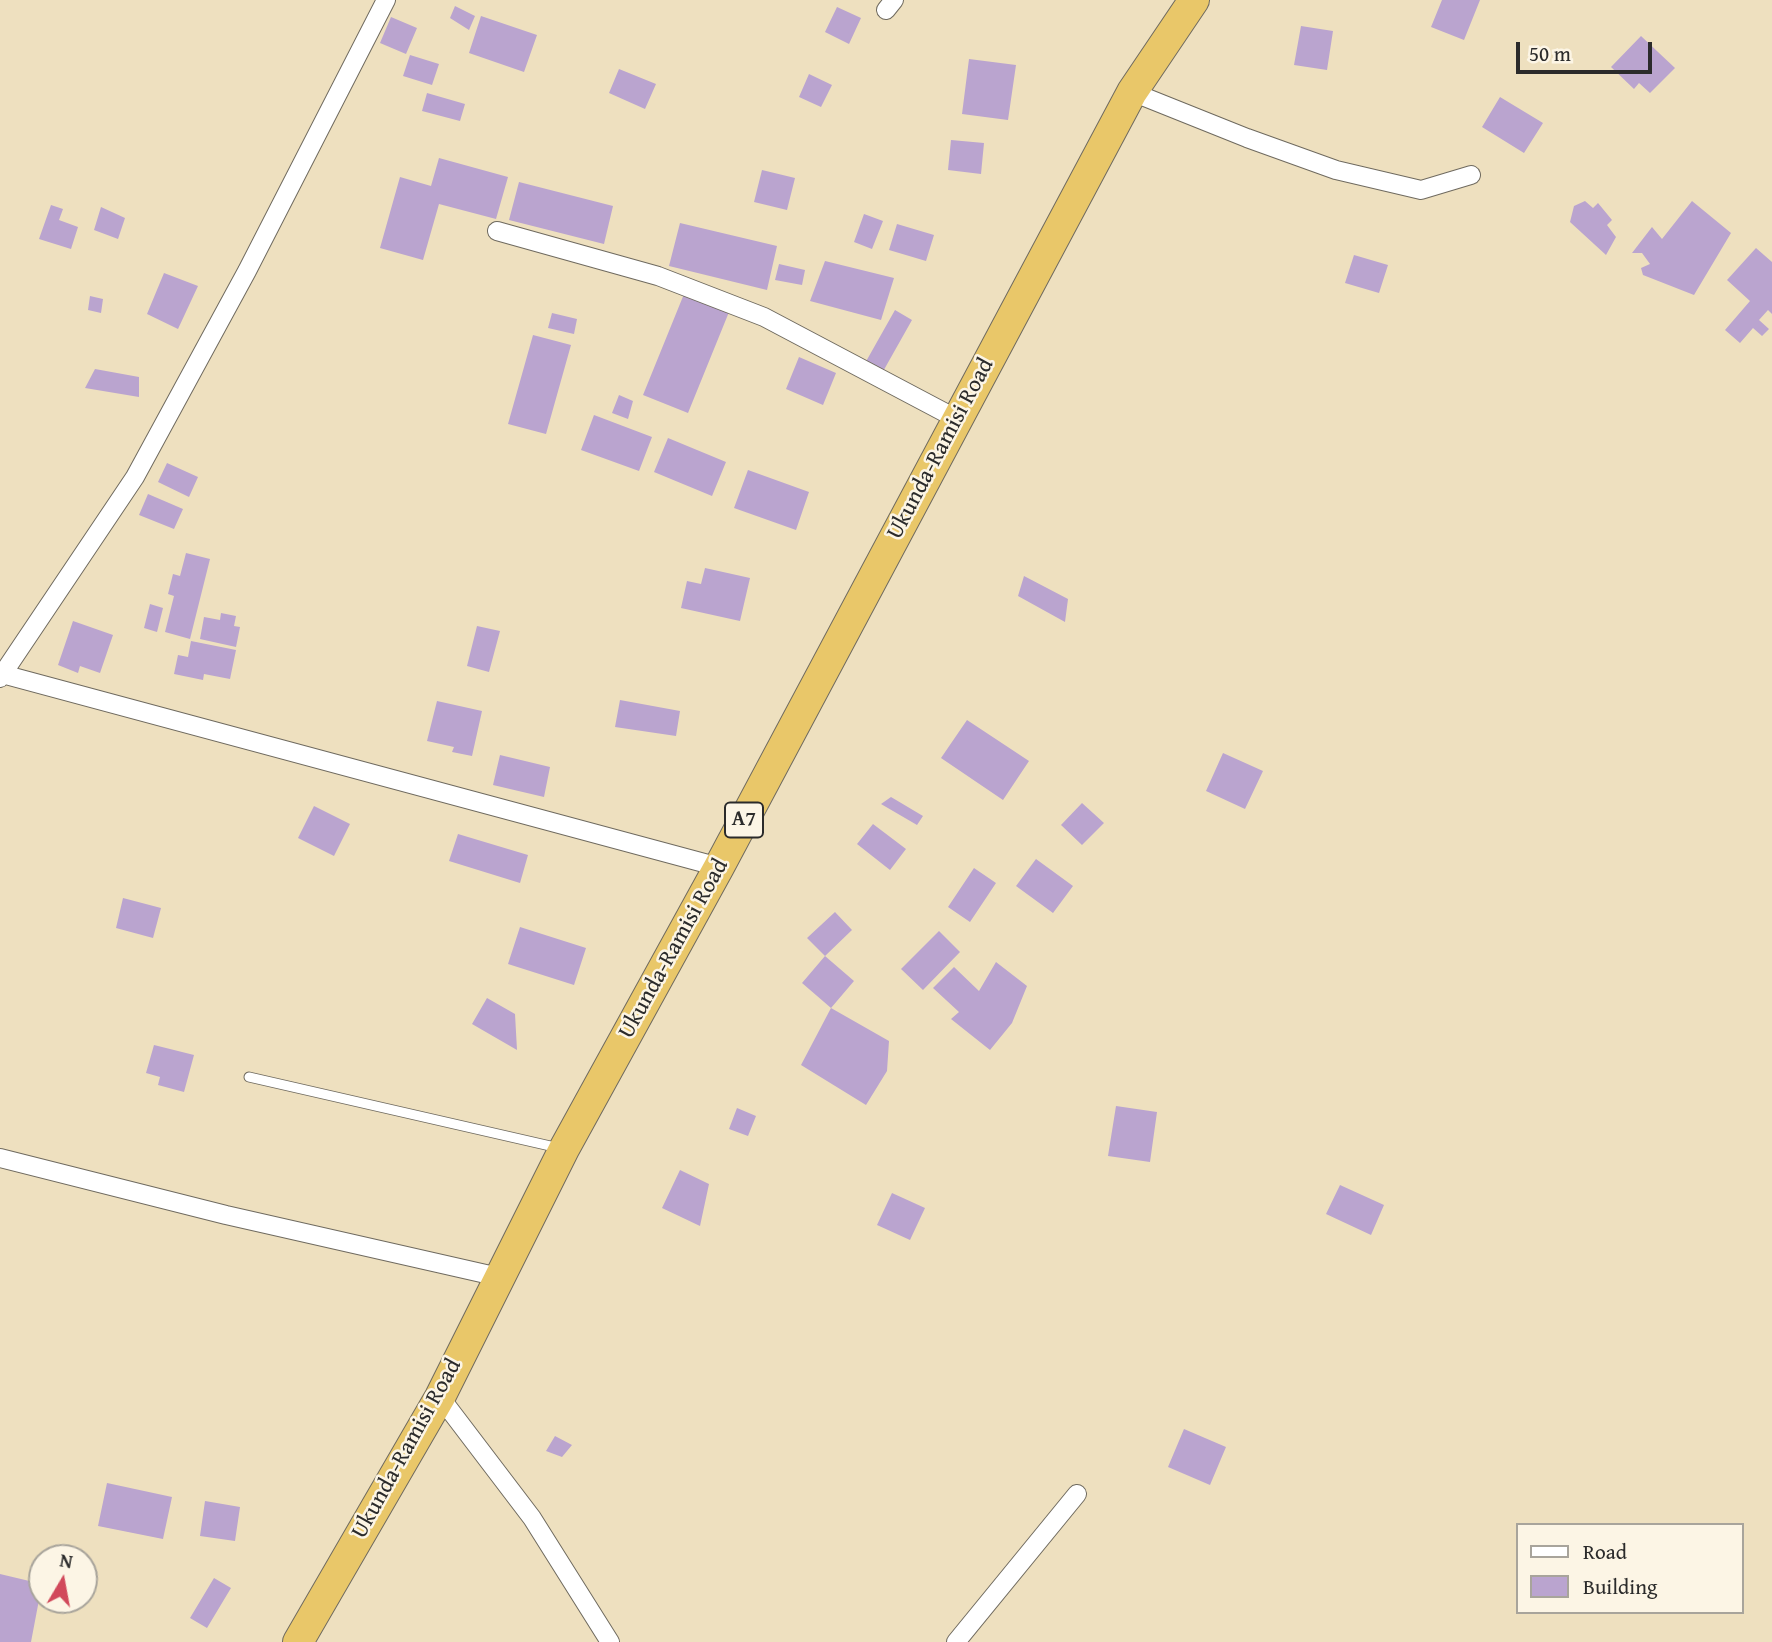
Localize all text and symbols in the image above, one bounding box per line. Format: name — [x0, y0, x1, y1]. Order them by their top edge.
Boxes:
scale bar — [1520, 28, 1656, 72]
text: 50 m — [1529, 38, 1571, 69]
street label: Ukunda-Ramisi Road — [882, 354, 1000, 544]
road number: A7 — [725, 802, 763, 838]
street label: Ukunda-Ramisi Road — [613, 854, 735, 1044]
street label: Ukunda-Ramisi Road — [346, 1354, 468, 1544]
legend — [1516, 1523, 1744, 1614]
text: Road — [1583, 1536, 1627, 1567]
north arrow — [28, 1544, 98, 1614]
text: N — [58, 1545, 75, 1575]
text: Building — [1583, 1571, 1657, 1602]

